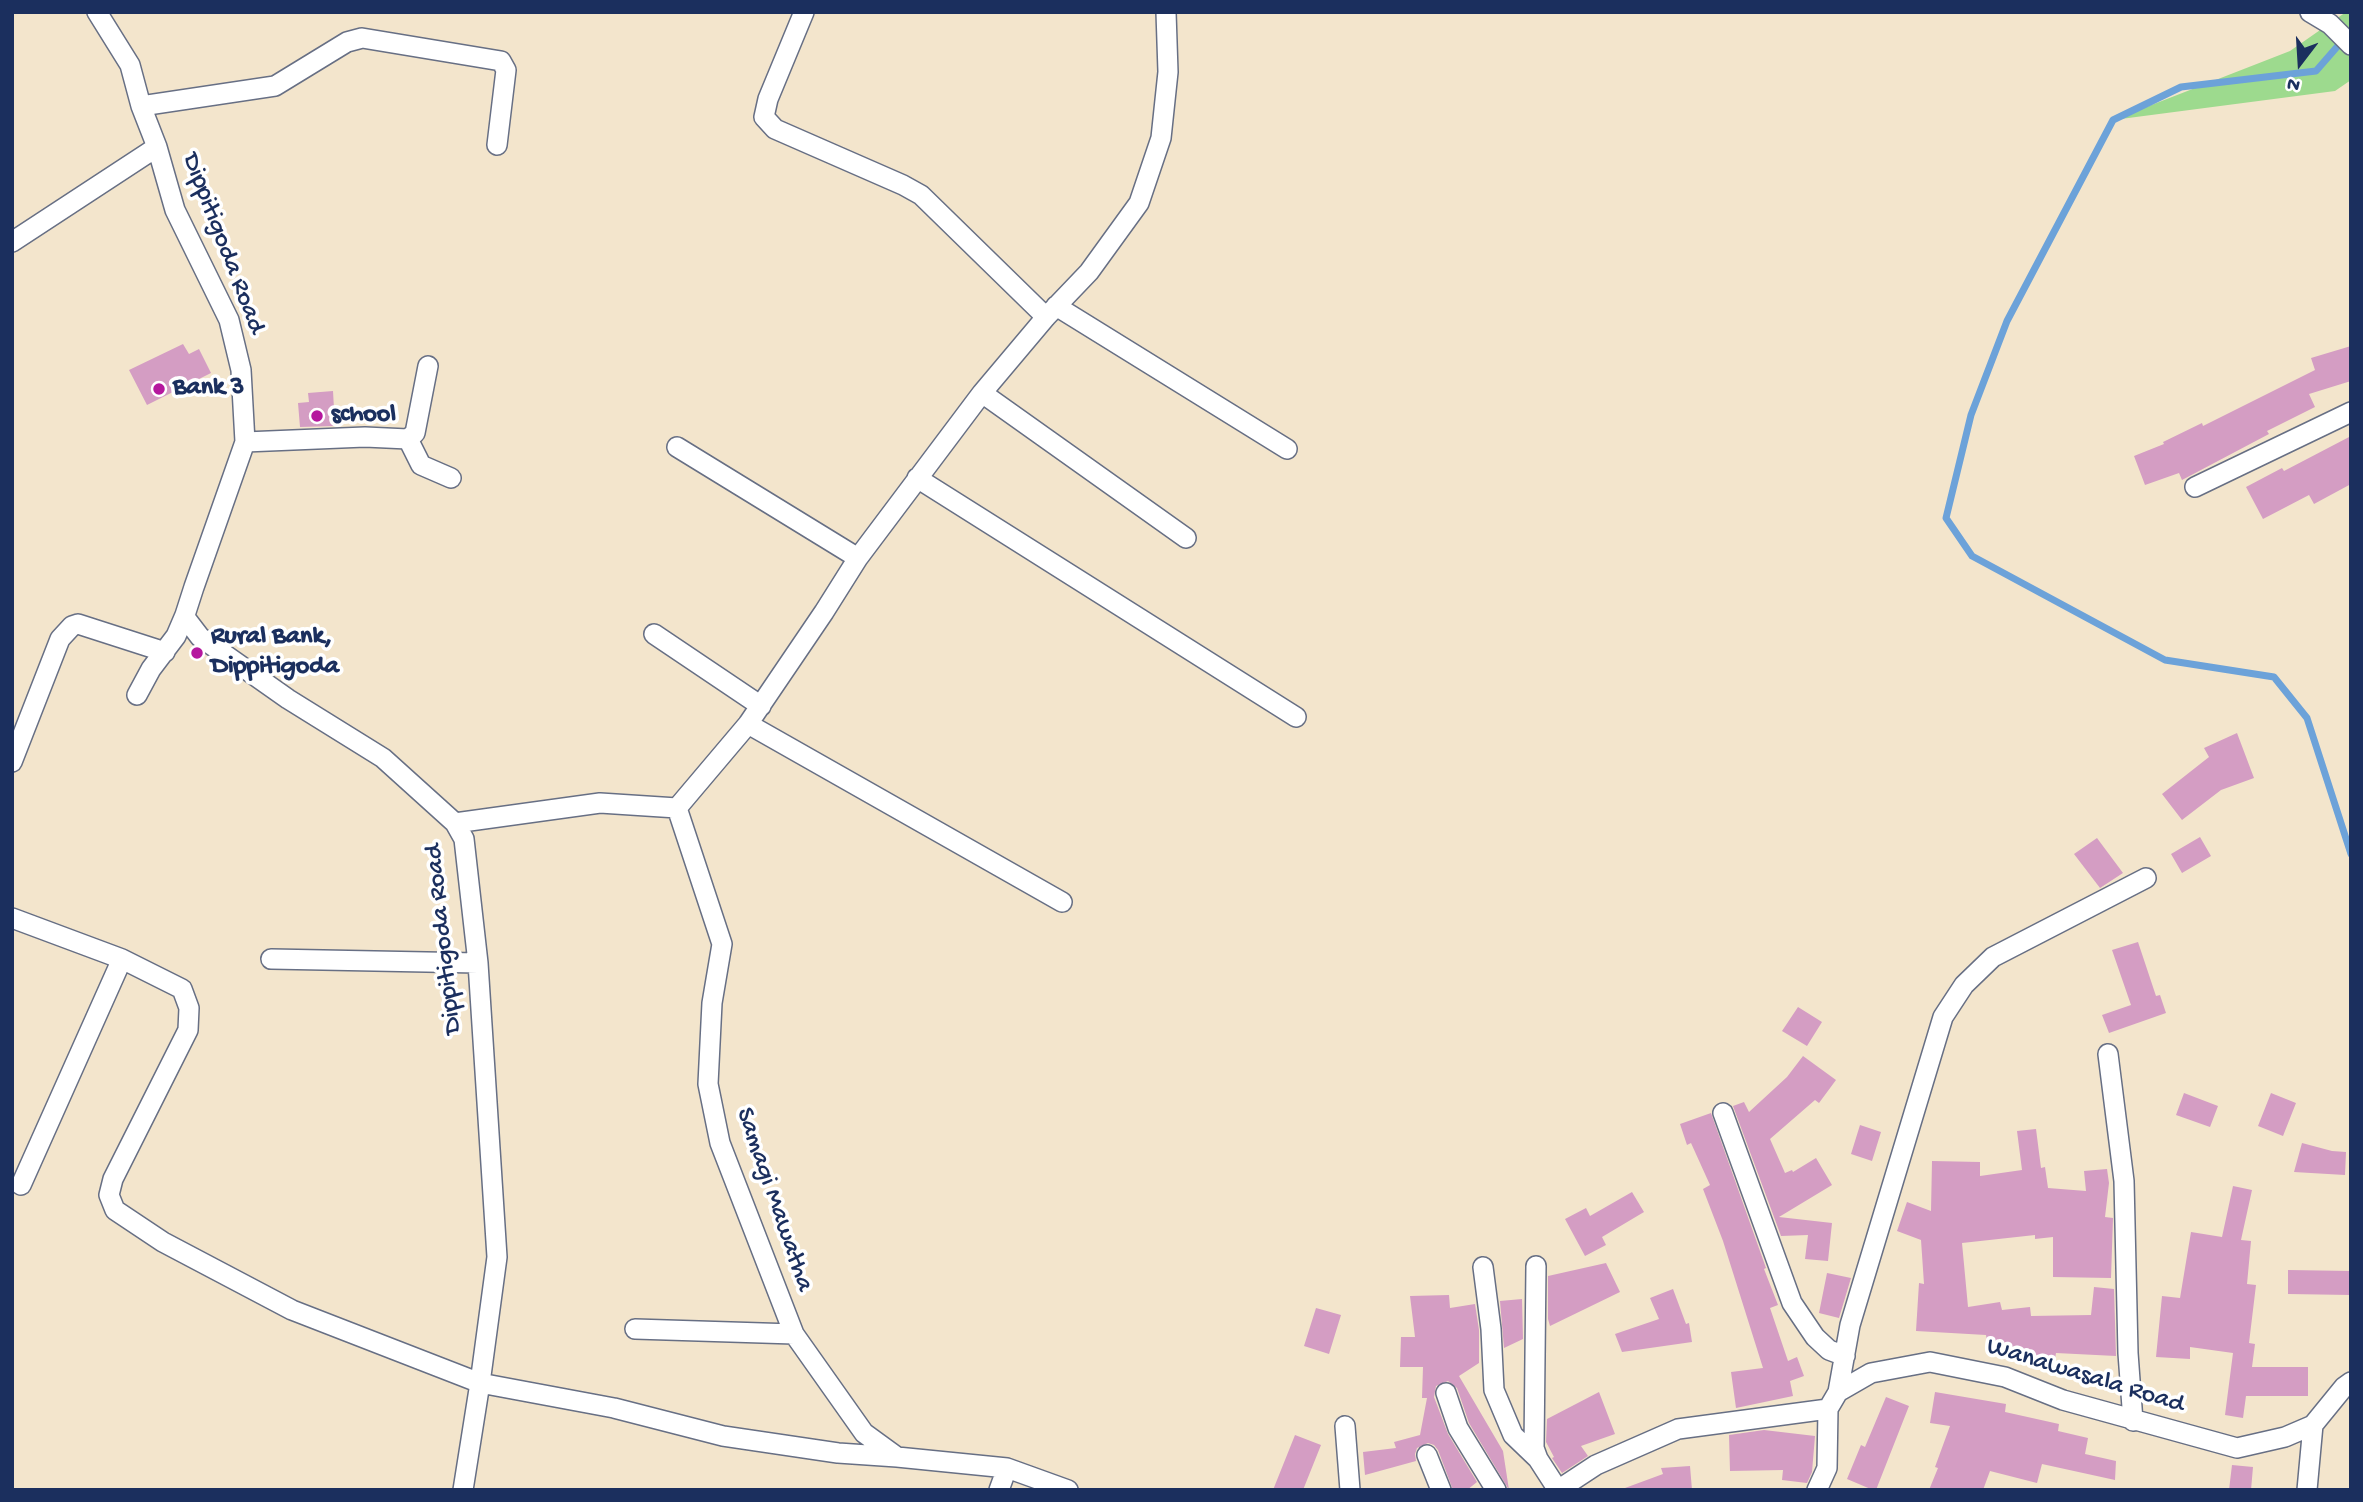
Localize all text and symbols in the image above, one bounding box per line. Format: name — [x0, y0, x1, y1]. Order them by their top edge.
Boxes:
north arrow — [2265, 28, 2335, 98]
text: N — [2284, 71, 2303, 96]
street label: Dippitigoda Road — [173, 149, 271, 339]
place label: Bank 3 — [173, 373, 244, 405]
marker: Bank 3 — [151, 381, 167, 397]
place label: school — [331, 400, 396, 432]
marker: school — [309, 408, 325, 424]
place label: Rural Bank, Dippitigoda — [211, 622, 339, 684]
marker: Rural Bank, Dippitigoda — [189, 645, 205, 661]
street label: Dippitigoda Road — [420, 842, 470, 1036]
street label: Samagi Mawatha — [727, 1104, 819, 1296]
street label: Wanawasala Road — [1982, 1332, 2188, 1422]

